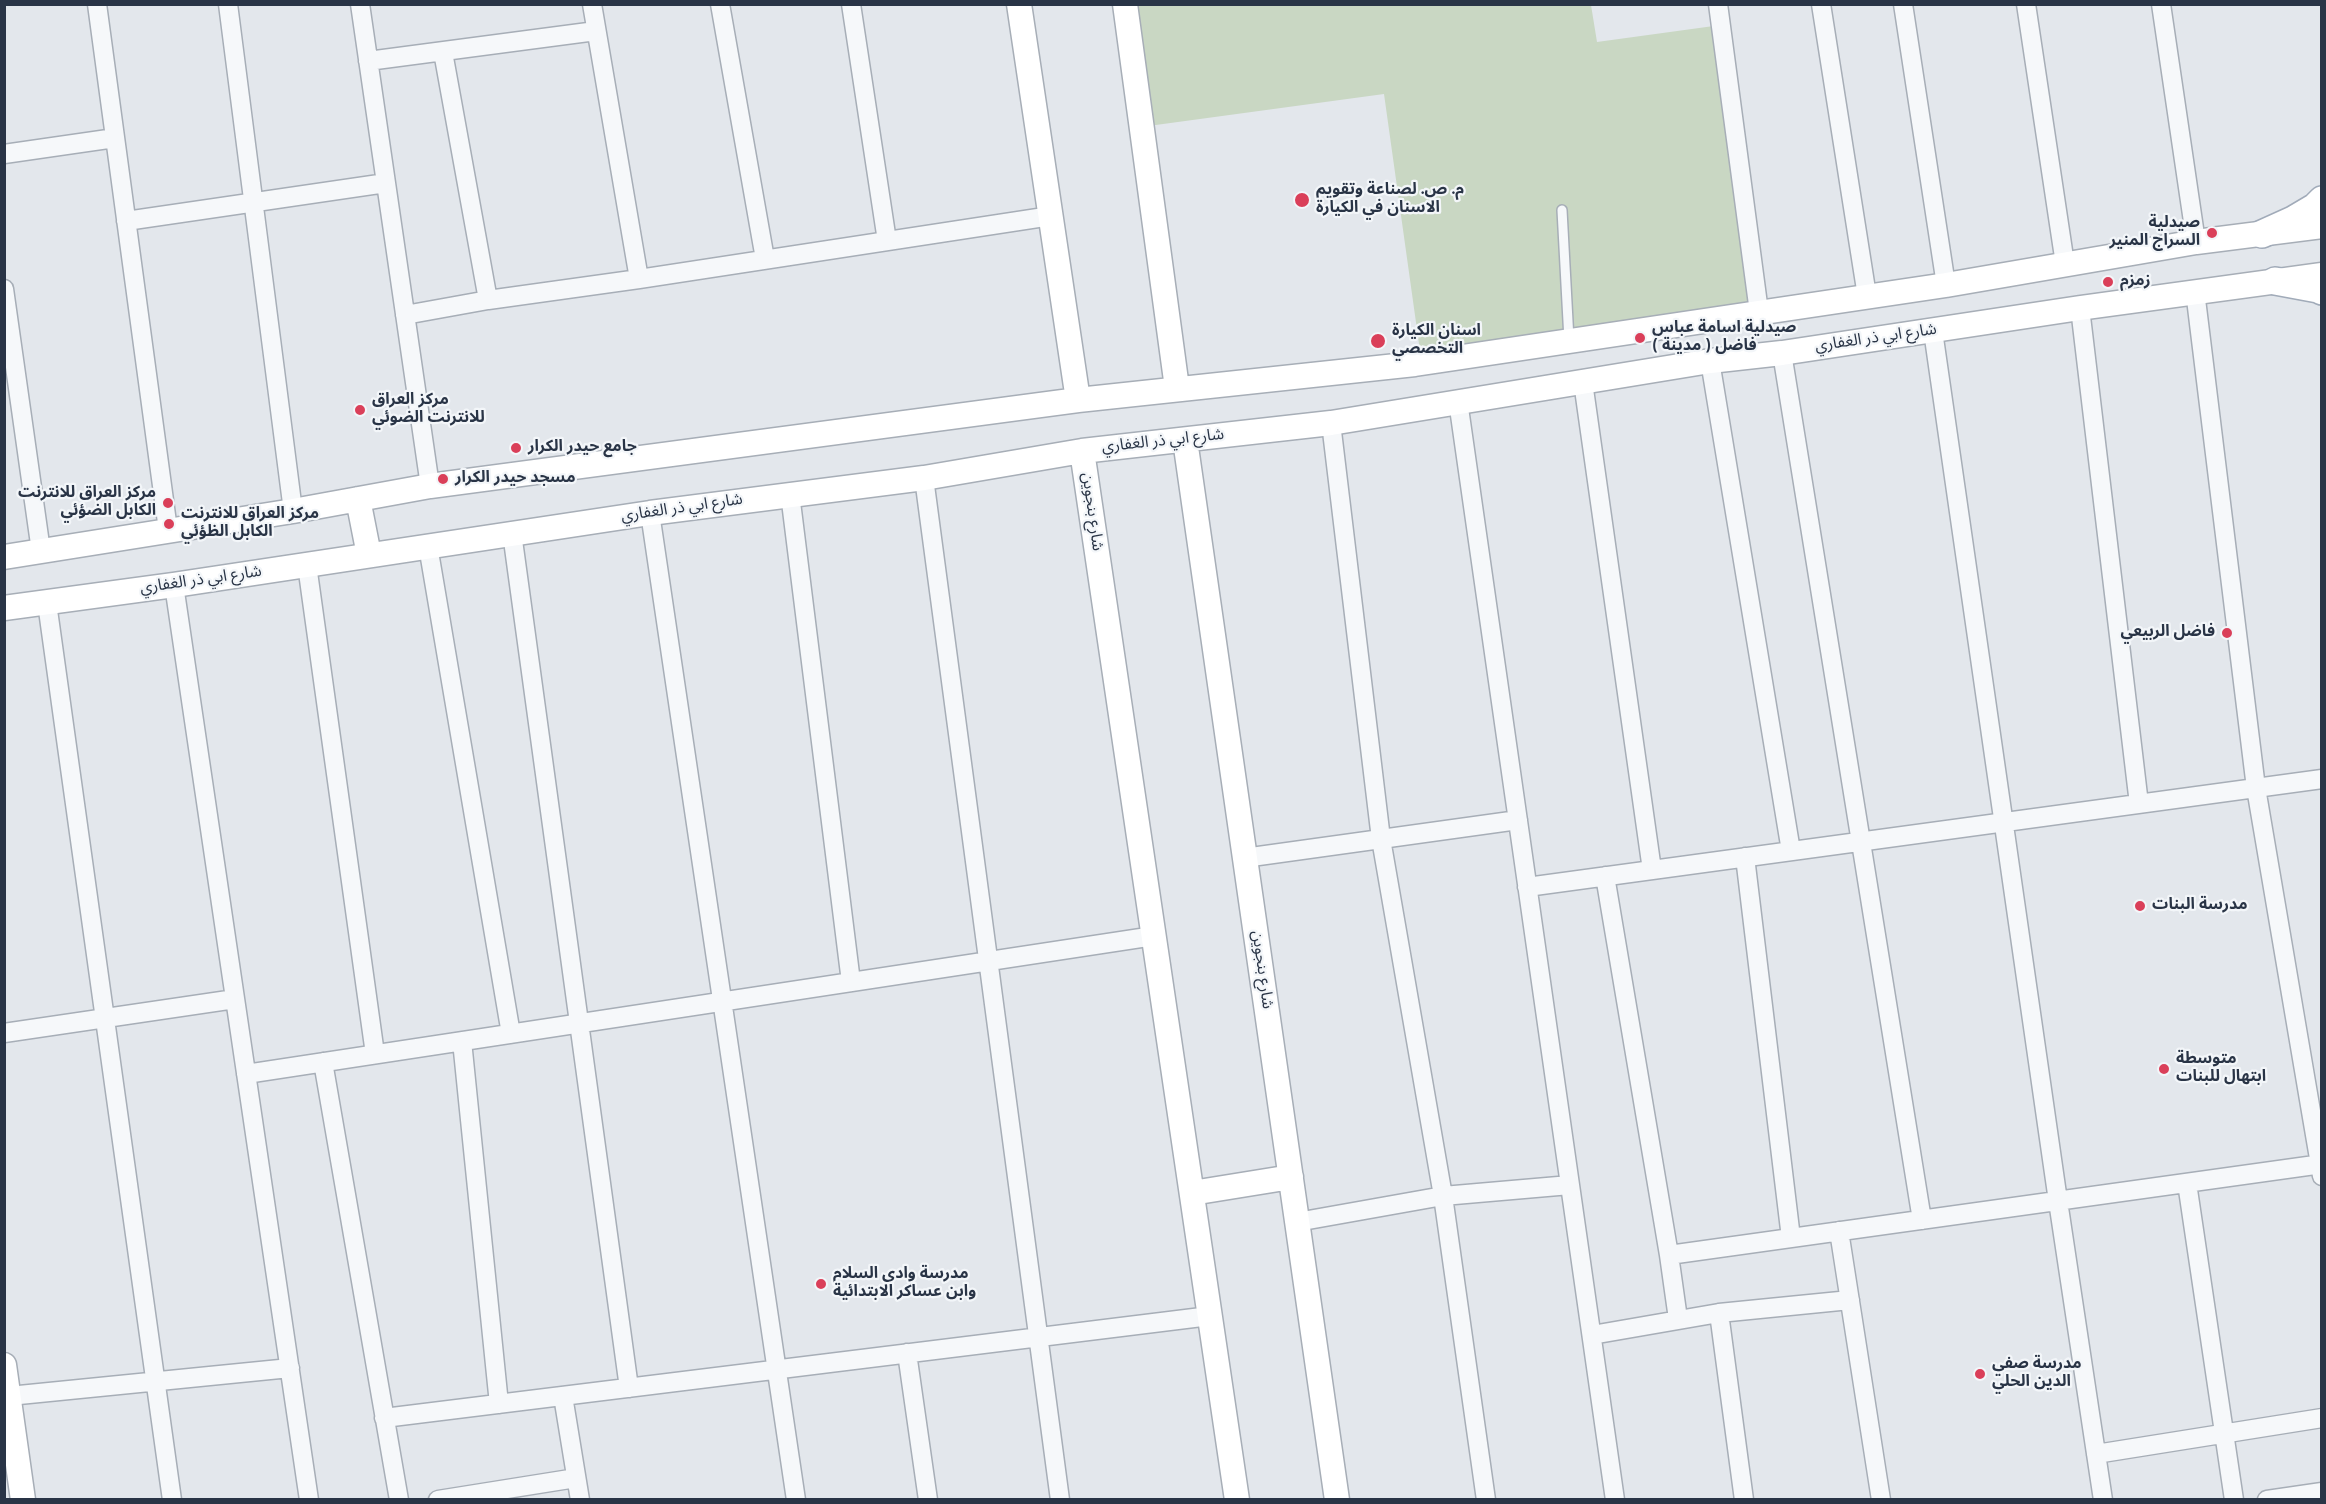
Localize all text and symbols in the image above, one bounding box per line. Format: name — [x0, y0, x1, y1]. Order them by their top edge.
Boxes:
place label: م. ص. لصناعة وتقويم الاسنان في الكيارة — [1316, 181, 1464, 219]
marker: م. ص. لصناعة وتقويم الاسنان في الكيارة — [1293, 191, 1311, 209]
place label: صيدلية السراج المنير — [2109, 214, 2200, 252]
marker: صيدلية السراج المنير — [2205, 226, 2219, 240]
place label: زمزم — [2120, 272, 2151, 292]
marker: زمزم — [2101, 275, 2115, 289]
place label: صيدلية اسامة عباس فاضل ( مدينة ) — [1652, 319, 1796, 357]
street label: شارع ابي ذر الغفاري — [1814, 321, 1938, 357]
place label: اسنان الكيارة التخصصي — [1392, 322, 1481, 360]
marker: صيدلية اسامة عباس فاضل ( مدينة ) — [1633, 331, 1647, 345]
marker: اسنان الكيارة التخصصي — [1369, 332, 1387, 350]
place label: مركز العراق للانترنت الضوئي — [372, 391, 485, 429]
marker: مركز العراق للانترنت الضوئي — [353, 403, 367, 417]
street label: شارع ابي ذر الغفاري — [1101, 426, 1225, 458]
place label: جامع حيدر الكرار — [528, 438, 637, 458]
marker: جامع حيدر الكرار — [509, 441, 523, 455]
place label: مسجد حيدر الكرار — [455, 469, 575, 489]
marker: مسجد حيدر الكرار — [436, 472, 450, 486]
street label: شارع بنجوين — [1076, 472, 1106, 552]
place label: مركز العراق للانترنت الكابل الضؤئي — [18, 484, 156, 522]
street label: شارع ابي ذر الغفاري — [620, 491, 744, 527]
marker: مركز العراق للانترنت الكابل الضؤئي — [161, 496, 175, 510]
place label: مركز العراق للانترنت الكابل الظؤئي — [181, 505, 319, 543]
marker: مركز العراق للانترنت الكابل الظؤئي — [162, 517, 176, 531]
street label: شارع ابي ذر الغفاري — [139, 563, 263, 599]
place label: فاضل الربيعي — [2121, 623, 2215, 643]
marker: فاضل الربيعي — [2220, 626, 2234, 640]
place label: مدرسة البنات — [2152, 896, 2247, 916]
marker: مدرسة البنات — [2133, 899, 2147, 913]
street label: شارع بنجوين — [1246, 930, 1276, 1010]
place label: متوسطة ابتهال للبنات — [2176, 1050, 2266, 1088]
marker: متوسطة ابتهال للبنات — [2157, 1062, 2171, 1076]
place label: مدرسة وادي السلام وابن عساكر الابتدائية — [833, 1265, 976, 1303]
marker: مدرسة وادي السلام وابن عساكر الابتدائية — [814, 1277, 828, 1291]
place label: مدرسة صفي الدين الحلي — [1992, 1355, 2081, 1393]
marker: مدرسة صفي الدين الحلي — [1973, 1367, 1987, 1381]

